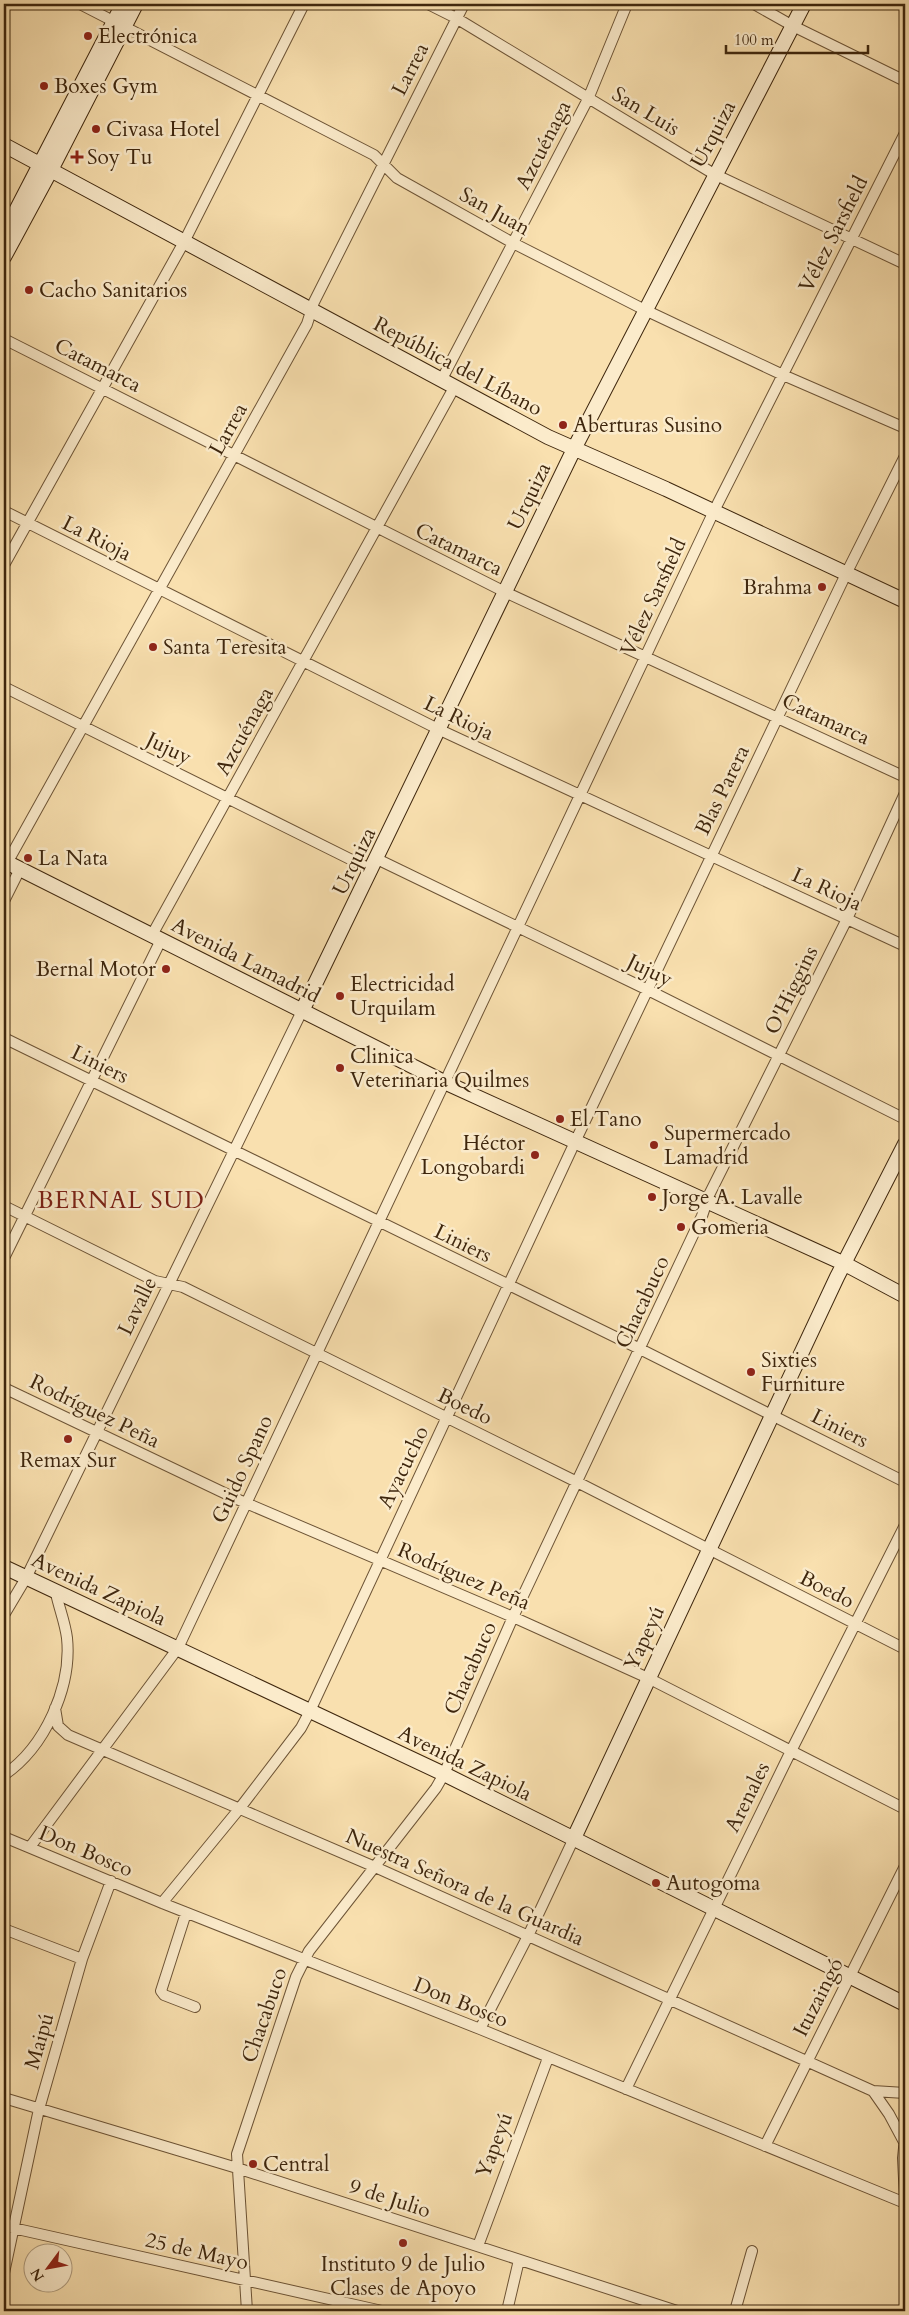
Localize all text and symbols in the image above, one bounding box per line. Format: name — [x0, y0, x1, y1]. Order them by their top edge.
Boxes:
place label: Electrónica — [98, 22, 198, 51]
scale bar — [726, 22, 869, 54]
marker: Electrónica — [82, 30, 94, 42]
text: 100 m — [734, 30, 774, 50]
street label: Larrea — [385, 38, 436, 101]
place label: Boxes Gym — [54, 72, 158, 101]
marker: Boxes Gym — [38, 80, 50, 92]
street label: San Luis — [606, 80, 685, 143]
street label: Azcuénaga — [509, 96, 578, 195]
street label: Urquiza — [684, 96, 743, 173]
place label: Civasa Hotel — [106, 115, 220, 144]
marker: Civasa Hotel — [90, 123, 102, 135]
place label: Soy Tu — [87, 143, 153, 172]
marker: Soy Tu — [71, 151, 83, 163]
street label: Vélez Sarsfield — [792, 171, 875, 297]
street label: San Juan — [454, 180, 535, 243]
place label: Cacho Sanitarios — [39, 276, 187, 305]
marker: Cacho Sanitarios — [23, 284, 35, 296]
street label: República del Líbano — [368, 310, 547, 423]
street label: Catamarca — [49, 331, 146, 400]
street label: Larrea — [202, 398, 255, 461]
place label: Aberturas Susino — [573, 411, 722, 440]
marker: Aberturas Susino — [557, 419, 569, 431]
street label: Urquiza — [501, 458, 558, 535]
street label: La Rioja — [57, 509, 136, 568]
street label: Catamarca — [410, 516, 507, 583]
street label: Vélez Sarsfield — [613, 534, 693, 661]
place label: Brahma — [743, 573, 812, 602]
marker: Brahma — [816, 581, 828, 593]
place label: Santa Teresita — [163, 633, 287, 662]
marker: Santa Teresita — [147, 641, 159, 653]
street label: Azcuénaga — [208, 682, 281, 781]
street label: Catamarca — [777, 686, 875, 752]
street label: La Rioja — [419, 689, 498, 748]
street label: Jujuy — [139, 724, 196, 772]
street label: Blas Parera — [688, 740, 757, 840]
street label: Urquiza — [326, 823, 383, 900]
place label: La Nata — [38, 844, 108, 873]
marker: La Nata — [22, 852, 34, 864]
street label: La Rioja — [787, 861, 867, 918]
street label: Avenida Lamadrid — [166, 910, 325, 1010]
street label: O'Higgins — [758, 941, 825, 1039]
street label: Jujuy — [620, 946, 677, 994]
place label: Bernal Motor — [36, 955, 156, 984]
marker: Bernal Motor — [160, 963, 172, 975]
place label: Electricidad Urquilam — [350, 970, 455, 1023]
marker: Electricidad Urquilam — [334, 990, 346, 1002]
street label: Liniers — [66, 1038, 133, 1091]
place label: Clinica Veterinaria Quilmes — [350, 1042, 529, 1095]
marker: Clinica Veterinaria Quilmes — [334, 1062, 346, 1074]
place label: El Tano — [570, 1105, 642, 1134]
marker: El Tano — [554, 1113, 566, 1125]
place label: Supermercado Lamadrid — [664, 1119, 791, 1172]
place label: Héctor Longobardi — [421, 1129, 525, 1182]
marker: Supermercado Lamadrid — [648, 1139, 660, 1151]
marker: Héctor Longobardi — [529, 1149, 541, 1161]
place label: Jorge A. Lavalle — [659, 1183, 803, 1212]
district label: BERNAL SUD — [37, 1184, 205, 1217]
marker: Jorge A. Lavalle — [646, 1191, 658, 1203]
place label: Gomeria — [691, 1213, 769, 1242]
street label: Liniers — [429, 1217, 496, 1270]
marker: Gomeria — [675, 1221, 687, 1233]
street label: Chacabuco — [608, 1251, 677, 1353]
street label: Lavalle — [111, 1272, 164, 1340]
place label: Sixties Furniture — [761, 1346, 845, 1399]
marker: Sixties Furniture — [745, 1366, 757, 1378]
street label: Rodríguez Peña — [25, 1367, 165, 1455]
street label: Boedo — [432, 1381, 497, 1432]
street label: Liniers — [806, 1402, 873, 1455]
street label: Guido Spano — [205, 1410, 280, 1528]
street label: Ayacucho — [371, 1421, 436, 1513]
marker: Remax Sur — [62, 1433, 74, 1445]
place label: Remax Sur — [20, 1446, 117, 1475]
street label: Rodríguez Peña — [393, 1535, 535, 1617]
street label: Avenida Zapiola — [27, 1546, 171, 1633]
street label: Boedo — [794, 1563, 859, 1615]
street label: Yapeyú — [617, 1601, 672, 1675]
street label: Chacabuco — [437, 1617, 504, 1719]
street label: Avenida Zapiola — [393, 1718, 537, 1808]
street label: Arenales — [718, 1757, 777, 1837]
street label: Don Bosco — [34, 1819, 137, 1884]
street label: Nuestra Señora de la Guardia — [341, 1822, 589, 1953]
place label: Autogoma — [666, 1869, 760, 1898]
marker: Autogoma — [650, 1877, 662, 1889]
street label: Ituzaingó — [786, 1953, 851, 2042]
street label: Chacabuco — [235, 1964, 294, 2067]
street label: Don Bosco — [409, 1970, 512, 2035]
street label: Maipú — [18, 2010, 61, 2073]
street label: Yapeyú — [469, 2108, 520, 2182]
place label: Central — [263, 2150, 329, 2179]
marker: Central — [247, 2158, 259, 2170]
street label: 9 de Julio — [345, 2172, 434, 2225]
street label: 25 de Mayo — [143, 2226, 251, 2277]
marker: Instituto 9 de Julio Clases de Apoyo — [397, 2237, 409, 2249]
north arrow — [22, 2242, 72, 2292]
place label: Instituto 9 de Julio Clases de Apoyo — [321, 2250, 485, 2303]
text: N — [26, 2264, 49, 2285]

